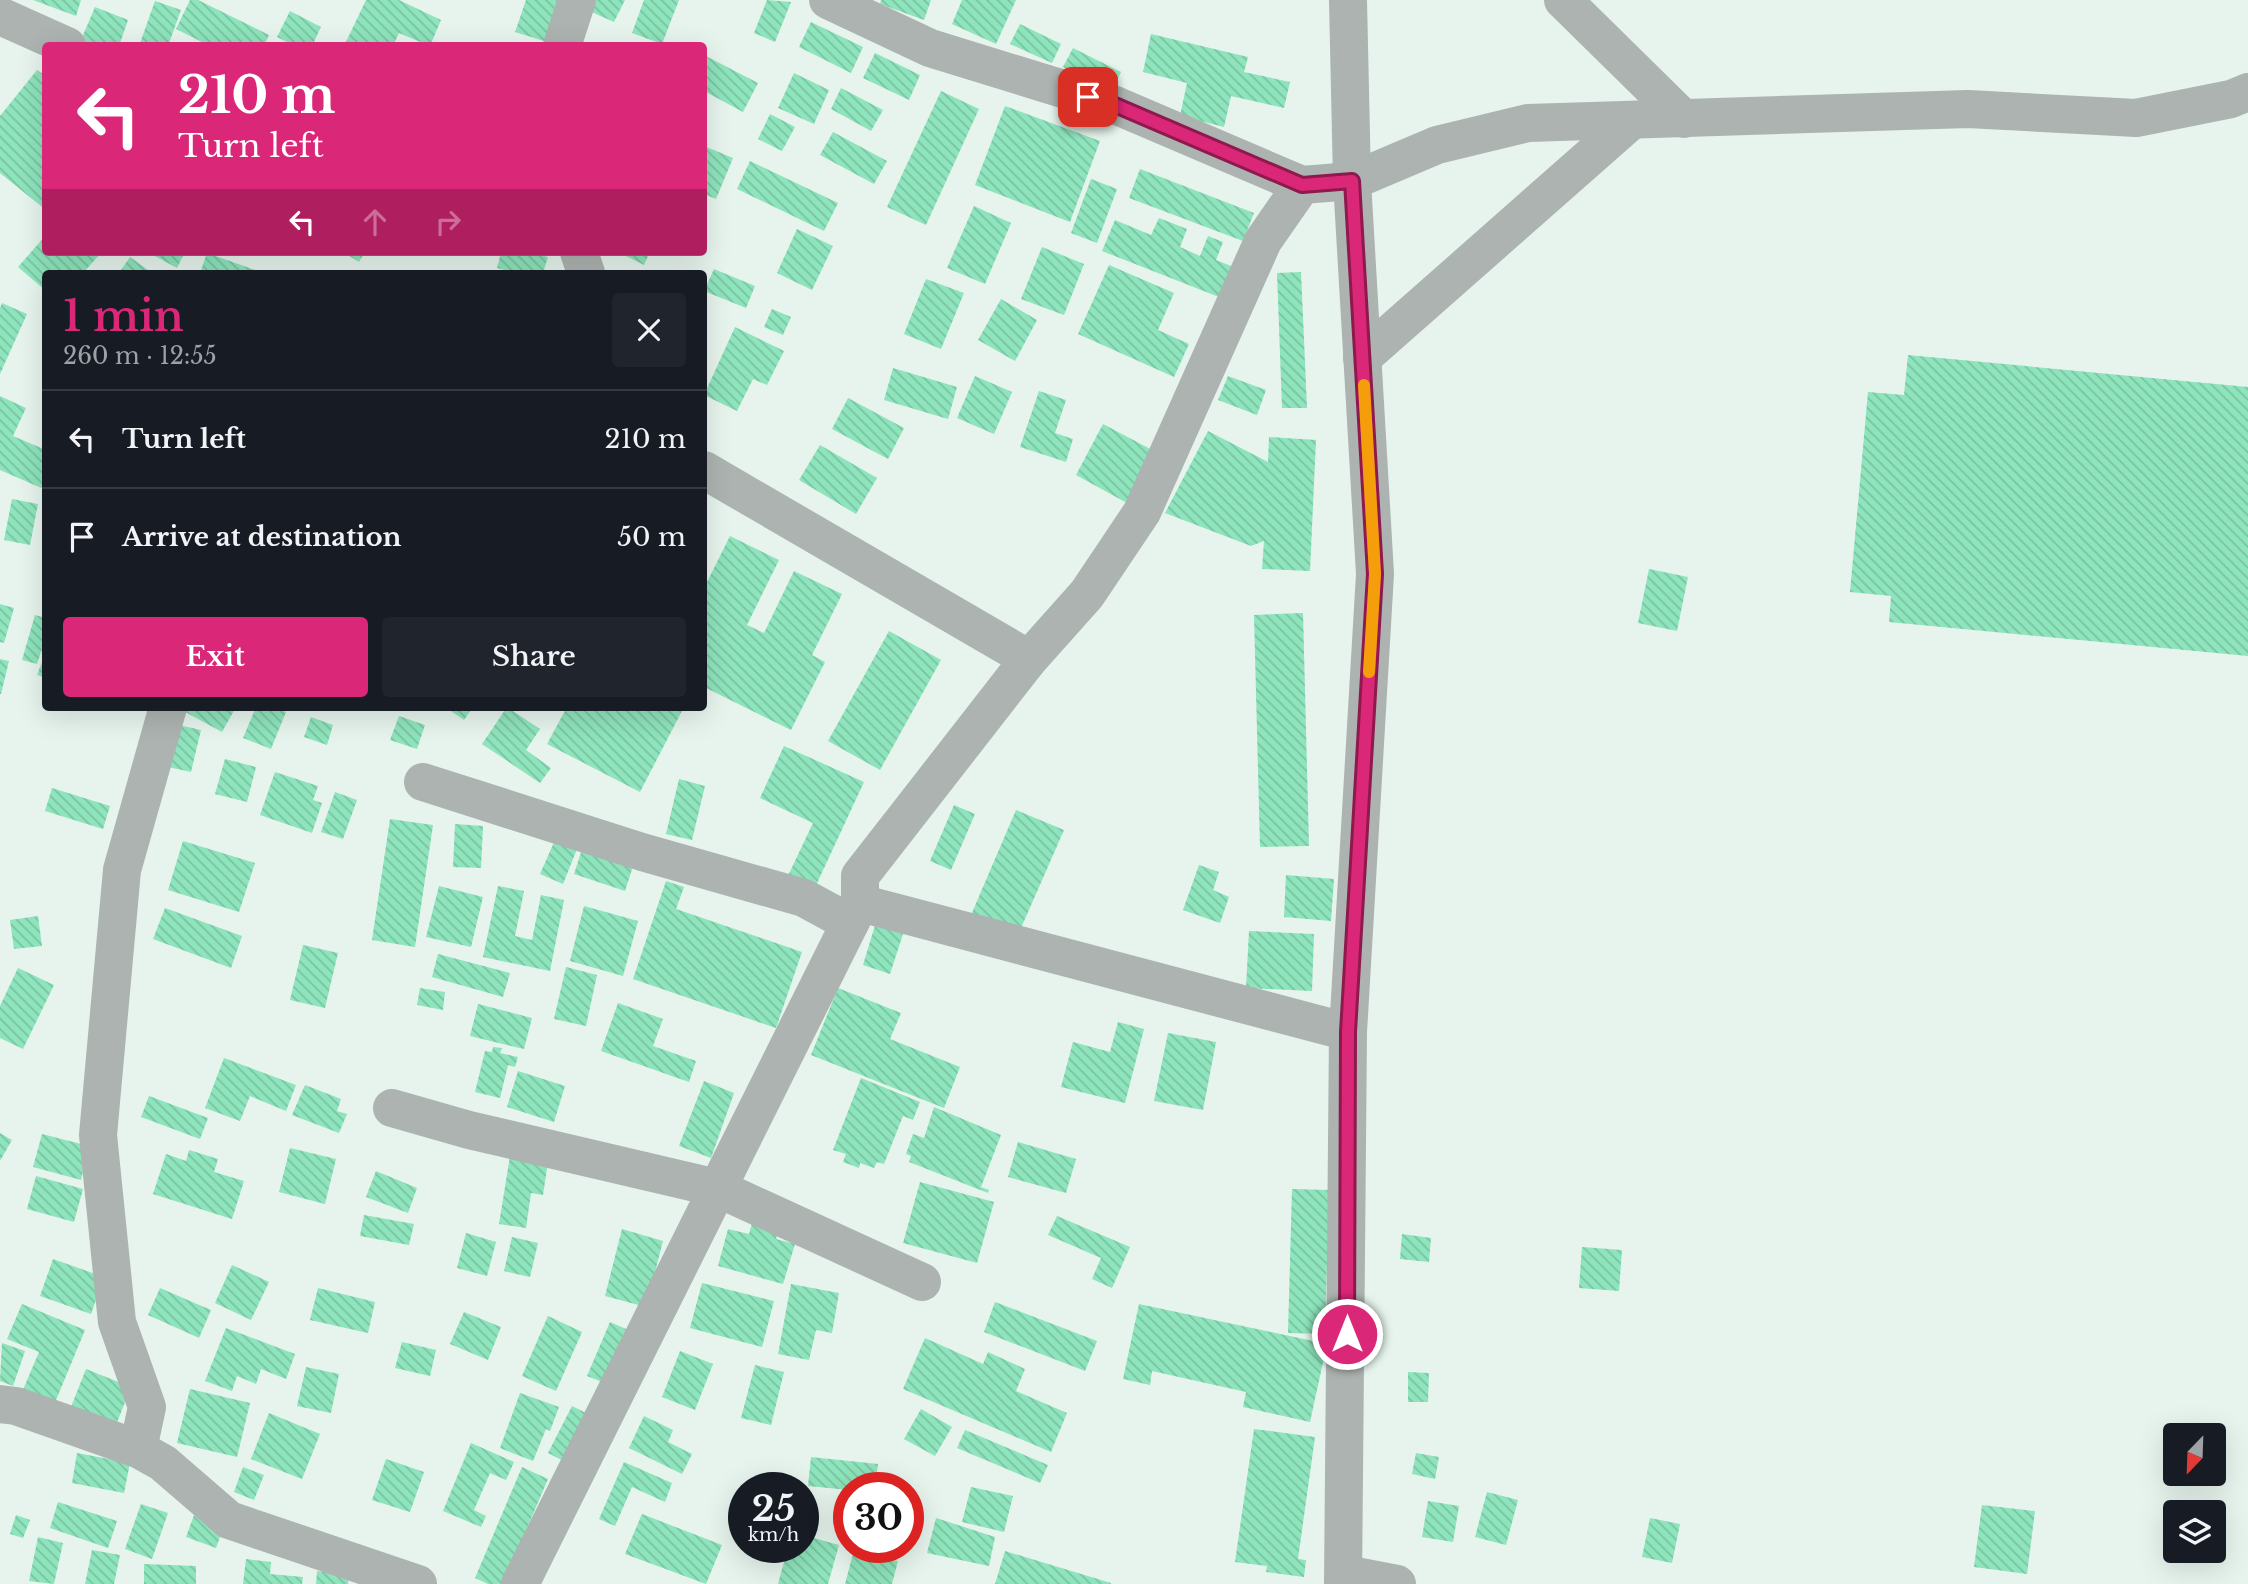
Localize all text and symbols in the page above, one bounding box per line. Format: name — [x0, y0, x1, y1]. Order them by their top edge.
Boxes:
text: 210 m — [178, 65, 336, 126]
pin — [1058, 67, 1118, 127]
icon: left — [63, 70, 154, 161]
icon: arrive — [1069, 78, 1107, 116]
text: Turn left — [178, 126, 324, 166]
icon: left — [283, 203, 321, 241]
icon: ahead — [356, 203, 394, 241]
icon: right — [429, 203, 467, 241]
text: 1 min — [63, 290, 184, 342]
button: close — [612, 293, 686, 367]
text: 260 m · 12:55 — [63, 342, 217, 370]
icon: left — [63, 420, 101, 458]
text: Turn left — [122, 423, 246, 455]
text: 210 m — [604, 423, 686, 455]
icon: arrive — [63, 518, 101, 556]
text: Arrive at destination — [122, 521, 402, 553]
text: 50 m — [617, 521, 686, 553]
button: Exit — [63, 617, 368, 697]
button: Share — [382, 617, 686, 697]
position arrow — [1310, 1297, 1384, 1371]
north arrow — [2163, 1423, 2226, 1486]
map controls — [2163, 1423, 2226, 1563]
speed limit sign: 30 — [833, 1472, 924, 1563]
text: 25 — [752, 1487, 795, 1530]
button: layers — [2163, 1500, 2226, 1563]
text: km/h — [748, 1524, 799, 1546]

